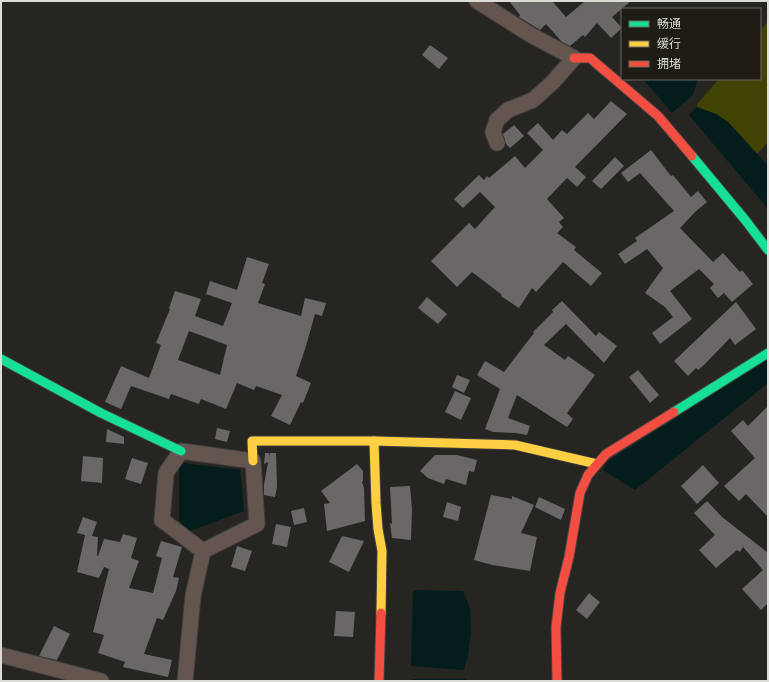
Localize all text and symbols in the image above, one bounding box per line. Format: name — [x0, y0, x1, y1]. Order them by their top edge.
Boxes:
legend — [621, 8, 761, 80]
text: 畅通 — [657, 17, 681, 31]
text: 缓行 — [657, 37, 681, 51]
text: 拥堵 — [657, 57, 681, 71]

